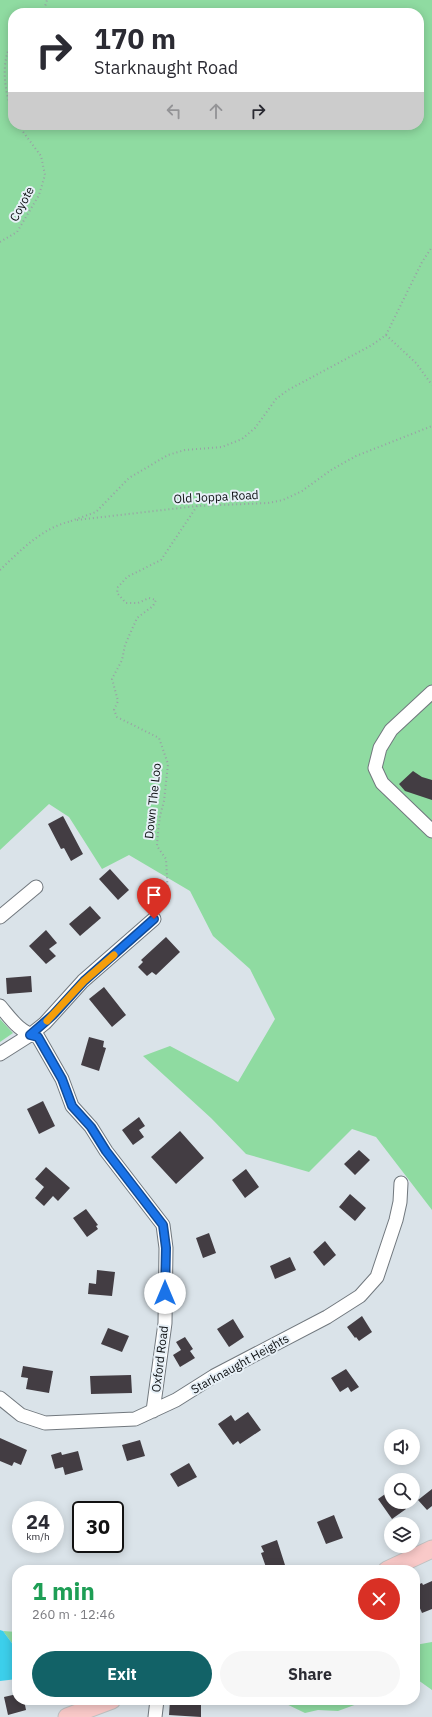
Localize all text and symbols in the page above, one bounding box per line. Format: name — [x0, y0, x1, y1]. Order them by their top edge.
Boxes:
text: 170 m — [94, 20, 176, 57]
icon: right — [28, 24, 80, 76]
text: Starknaught Road — [94, 56, 238, 79]
icon: left — [163, 100, 185, 122]
icon: ahead — [205, 100, 227, 122]
icon: right — [247, 100, 269, 122]
street label: Coyote — [6, 183, 37, 224]
street label: Old Joppa Road — [173, 487, 259, 506]
street label: Down The Loo — [141, 762, 164, 840]
pin — [137, 878, 171, 919]
icon: arrive — [143, 884, 165, 906]
position arrow — [144, 1272, 186, 1314]
street label: Oxford Road — [148, 1325, 171, 1393]
street label: Starknaught Heights — [188, 1330, 292, 1397]
map controls — [384, 1429, 420, 1553]
button: sound — [384, 1429, 420, 1465]
button: search — [384, 1473, 420, 1509]
speed limit sign: 30 — [72, 1501, 124, 1553]
text: 24 — [26, 1508, 50, 1535]
button: layers — [384, 1517, 420, 1553]
text: km/h — [26, 1530, 50, 1543]
text: 1 min — [32, 1575, 95, 1607]
button: close — [358, 1578, 400, 1620]
text: 260 m · 12:46 — [32, 1606, 115, 1623]
button: Exit — [32, 1651, 212, 1697]
button: Share — [220, 1651, 400, 1697]

